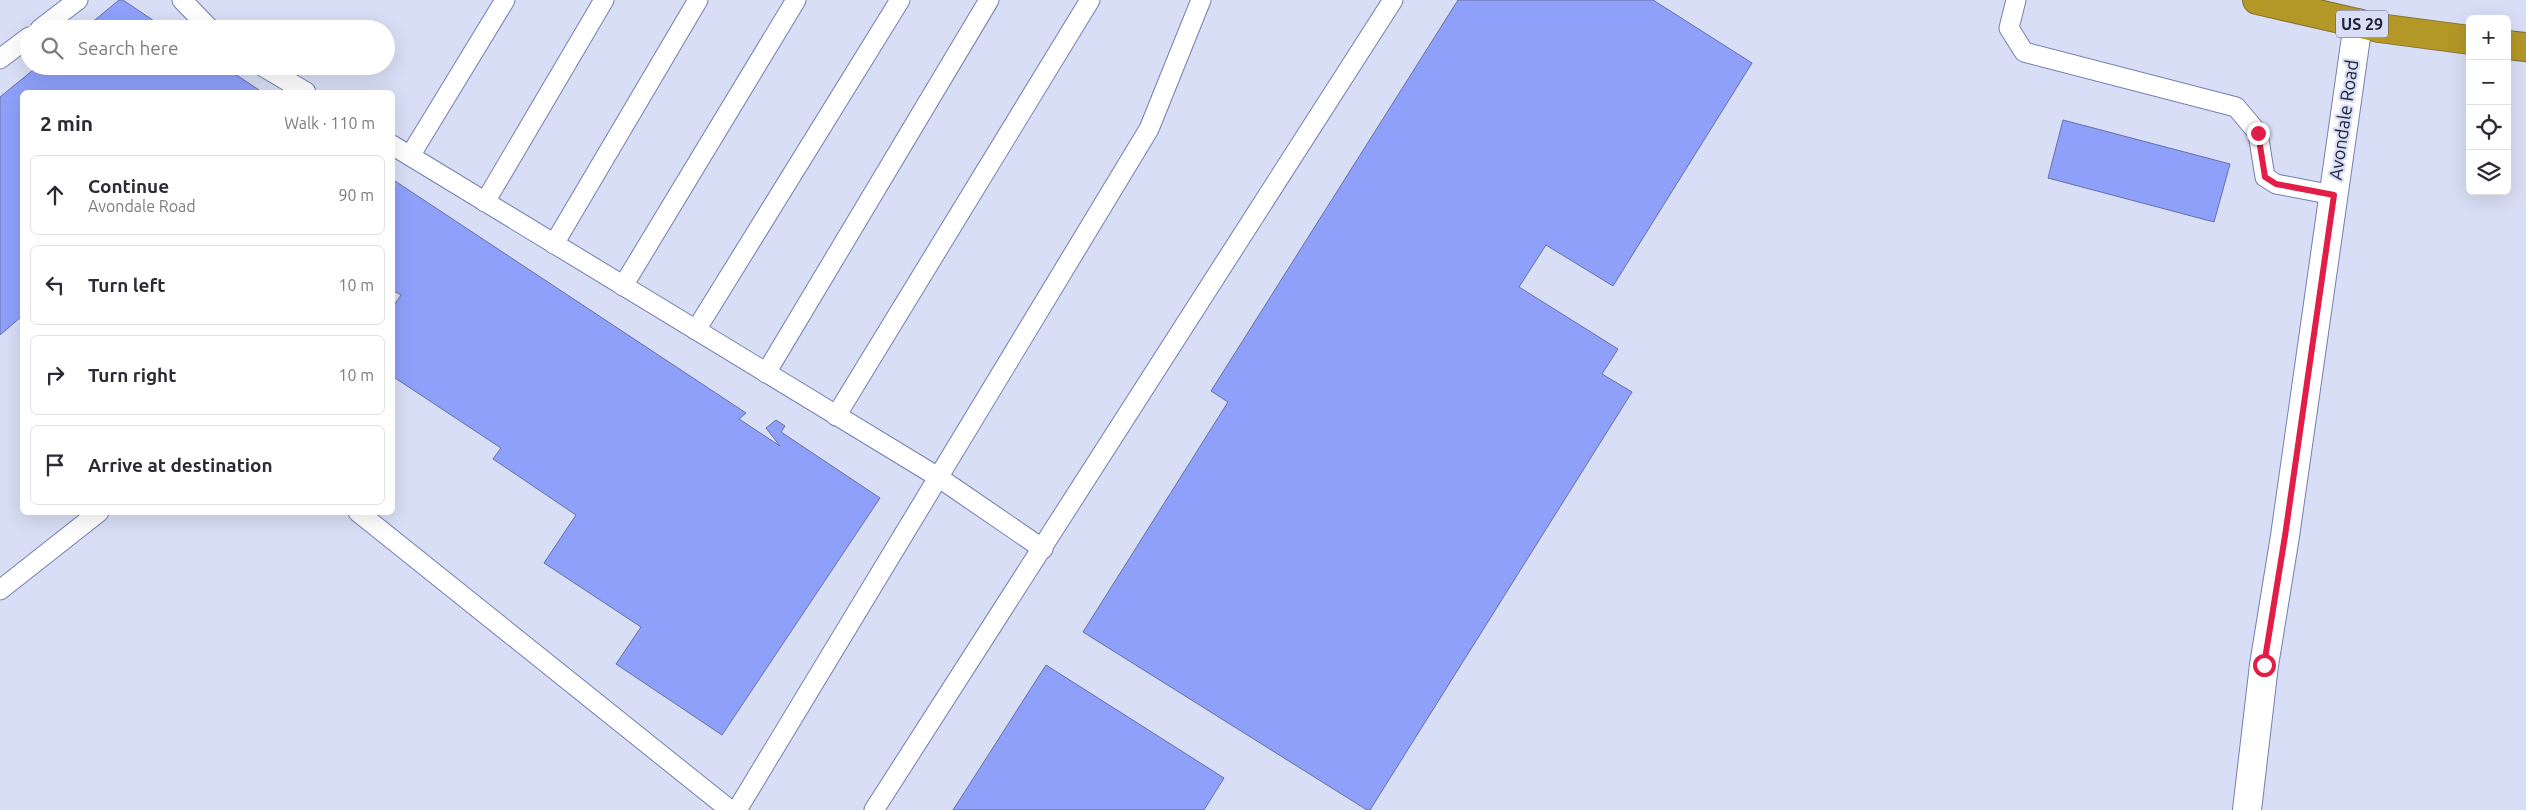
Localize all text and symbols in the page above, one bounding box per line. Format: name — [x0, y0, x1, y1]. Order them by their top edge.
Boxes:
road number: US 29 — [2336, 10, 2388, 38]
map controls — [2466, 15, 2511, 195]
button: + — [2466, 15, 2511, 60]
search box — [20, 20, 395, 75]
icon: search — [38, 34, 66, 62]
text: Search here — [78, 37, 178, 59]
street label: Avondale Road — [2325, 59, 2361, 181]
button: − — [2466, 60, 2511, 105]
button: locate — [2466, 105, 2511, 150]
text: 2 min — [40, 111, 93, 135]
text: Walk · 110 m — [284, 114, 375, 132]
route end — [2247, 122, 2270, 145]
button: layers — [2466, 150, 2511, 195]
text: Continue — [88, 175, 169, 197]
icon: ahead — [41, 181, 69, 209]
text: 90 m — [338, 186, 374, 204]
text: Avondale Road — [88, 197, 196, 215]
icon: left — [41, 271, 69, 299]
text: Turn left — [88, 274, 166, 296]
text: 10 m — [338, 276, 374, 294]
icon: right — [41, 361, 69, 389]
text: Turn right — [88, 364, 176, 386]
text: 10 m — [338, 366, 374, 384]
icon: arrive — [41, 451, 69, 479]
text: Arrive at destination — [88, 454, 273, 476]
route start — [2253, 654, 2276, 677]

